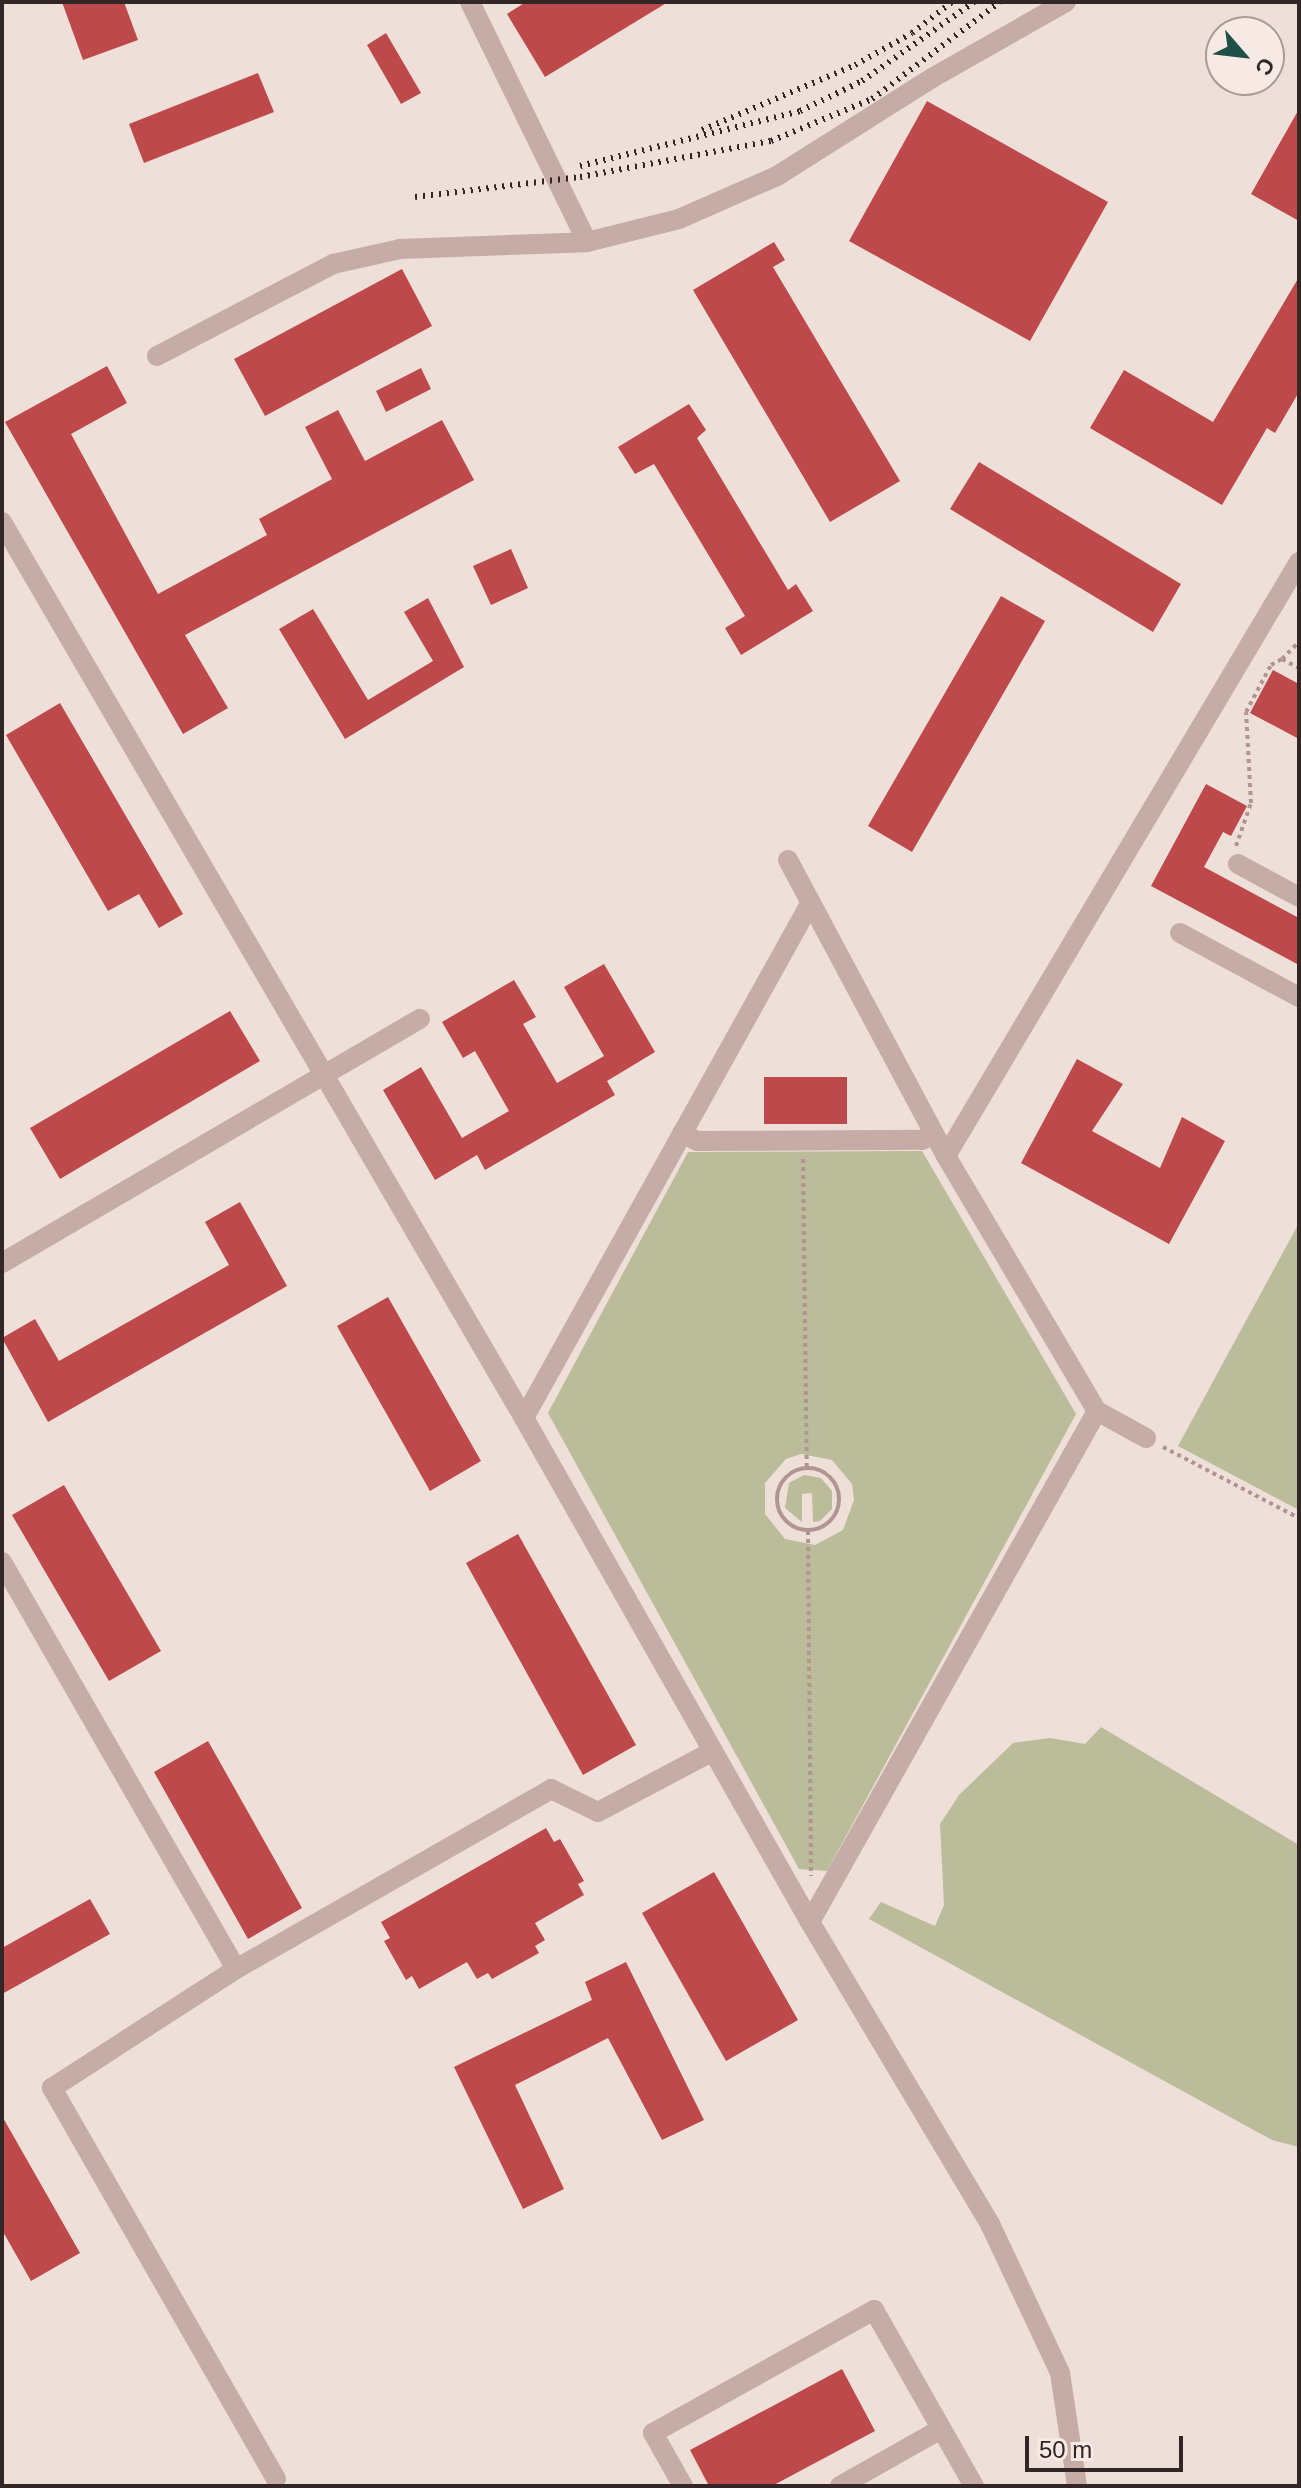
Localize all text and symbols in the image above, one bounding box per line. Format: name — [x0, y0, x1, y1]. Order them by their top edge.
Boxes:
north arrow — [1205, 16, 1285, 96]
text: С — [1250, 54, 1280, 79]
scale bar — [1029, 2420, 1187, 2470]
text: 50 m — [1039, 2436, 1092, 2463]

